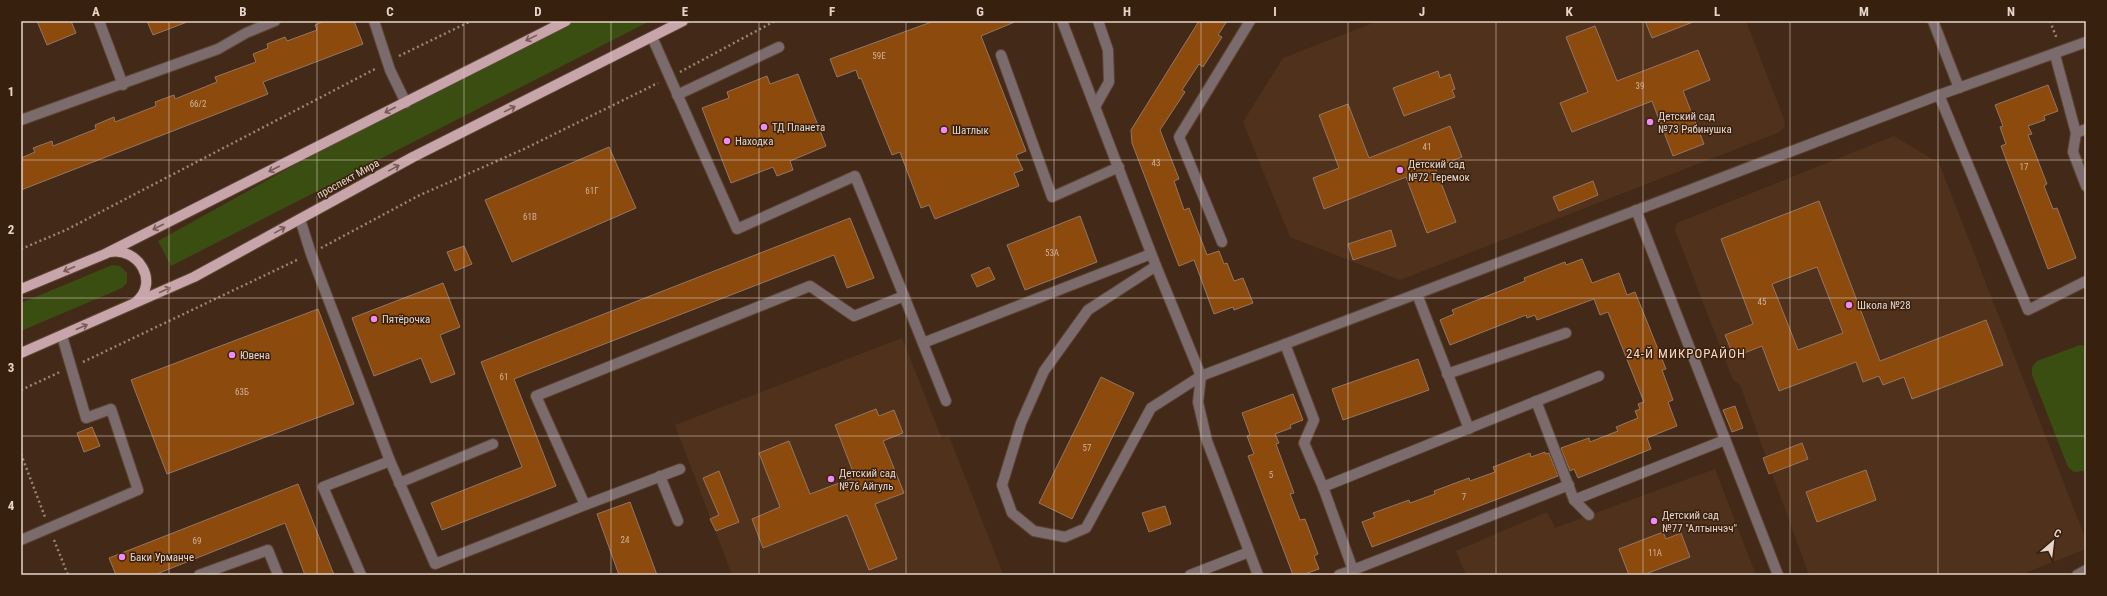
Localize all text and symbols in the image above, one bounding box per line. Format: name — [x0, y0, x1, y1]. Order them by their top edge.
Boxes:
text: A — [92, 4, 100, 19]
text: B — [239, 4, 247, 19]
text: C — [386, 4, 394, 19]
text: D — [534, 4, 542, 19]
text: E — [682, 4, 689, 19]
text: F — [829, 4, 835, 19]
text: G — [976, 4, 984, 19]
text: H — [1123, 4, 1131, 19]
text: I — [1273, 4, 1277, 19]
text: J — [1419, 4, 1425, 19]
text: K — [1565, 4, 1573, 19]
text: L — [1714, 4, 1720, 19]
text: M — [1859, 4, 1869, 19]
text: N — [2007, 4, 2015, 19]
one-way arrow — [525, 35, 537, 42]
house number: 59Е — [872, 51, 886, 61]
house number: 39 — [1636, 81, 1644, 91]
text: 1 — [8, 84, 14, 99]
house number: 66/2 — [190, 99, 207, 109]
one-way arrow — [504, 105, 516, 112]
one-way arrow — [384, 107, 396, 115]
place label: Детский сад №73 Рябинушка — [1658, 110, 1732, 136]
marker: Детский сад №73 Рябинушка — [1645, 117, 1655, 127]
place label: ТД Планета — [772, 121, 825, 134]
marker: ТД Планета — [759, 122, 769, 132]
place label: Шатлык — [952, 124, 989, 137]
marker: Шатлык — [939, 125, 949, 135]
place label: Находка — [735, 135, 773, 148]
marker: Находка — [722, 136, 732, 146]
house number: 41 — [1423, 142, 1431, 152]
street label: проспект Мира — [314, 156, 382, 202]
house number: 43 — [1152, 158, 1160, 168]
place label: Детский сад №72 Теремок — [1408, 158, 1470, 184]
house number: 17 — [2020, 162, 2029, 172]
one-way arrow — [388, 163, 400, 171]
marker: Детский сад №72 Теремок — [1395, 165, 1405, 175]
one-way arrow — [268, 166, 280, 173]
house number: 61Г — [585, 186, 599, 196]
house number: 61В — [523, 212, 537, 222]
text: 2 — [8, 222, 15, 237]
one-way arrow — [152, 224, 164, 231]
one-way arrow — [274, 226, 286, 233]
house number: 53А — [1045, 248, 1059, 258]
one-way arrow — [64, 265, 76, 273]
one-way arrow — [158, 286, 170, 293]
house number: 45 — [1758, 297, 1767, 307]
place label: Школа №28 — [1857, 299, 1911, 312]
marker: Школа №28 — [1844, 300, 1854, 310]
place label: Пятёрочка — [382, 313, 430, 326]
marker: Пятёрочка — [369, 314, 379, 324]
one-way arrow — [76, 323, 88, 330]
district label: 24-Й МИКРОРАЙОН — [1626, 346, 1746, 361]
place label: Ювена — [240, 349, 270, 362]
marker: Ювена — [227, 350, 237, 360]
text: 3 — [8, 360, 14, 375]
house number: 61 — [500, 372, 508, 382]
house number: 63Б — [235, 387, 249, 397]
house number: 57 — [1083, 443, 1092, 453]
place label: Детский сад №76 Айгуль — [839, 467, 896, 493]
house number: 5 — [1269, 470, 1274, 480]
marker: Детский сад №76 Айгуль — [826, 474, 836, 484]
house number: 7 — [1462, 492, 1467, 502]
text: 4 — [8, 498, 15, 513]
place label: Детский сад №77 "Алтынчэч" — [1662, 509, 1737, 535]
marker: Детский сад №77 "Алтынчэч" — [1649, 516, 1659, 526]
north arrow — [2033, 522, 2073, 562]
text: С — [2052, 526, 2063, 541]
house number: 24 — [621, 535, 630, 545]
house number: 69 — [193, 536, 201, 546]
house number: 11А — [1648, 548, 1662, 558]
place label: Баки Урманче — [130, 551, 194, 564]
marker: Баки Урманче — [117, 552, 127, 562]

